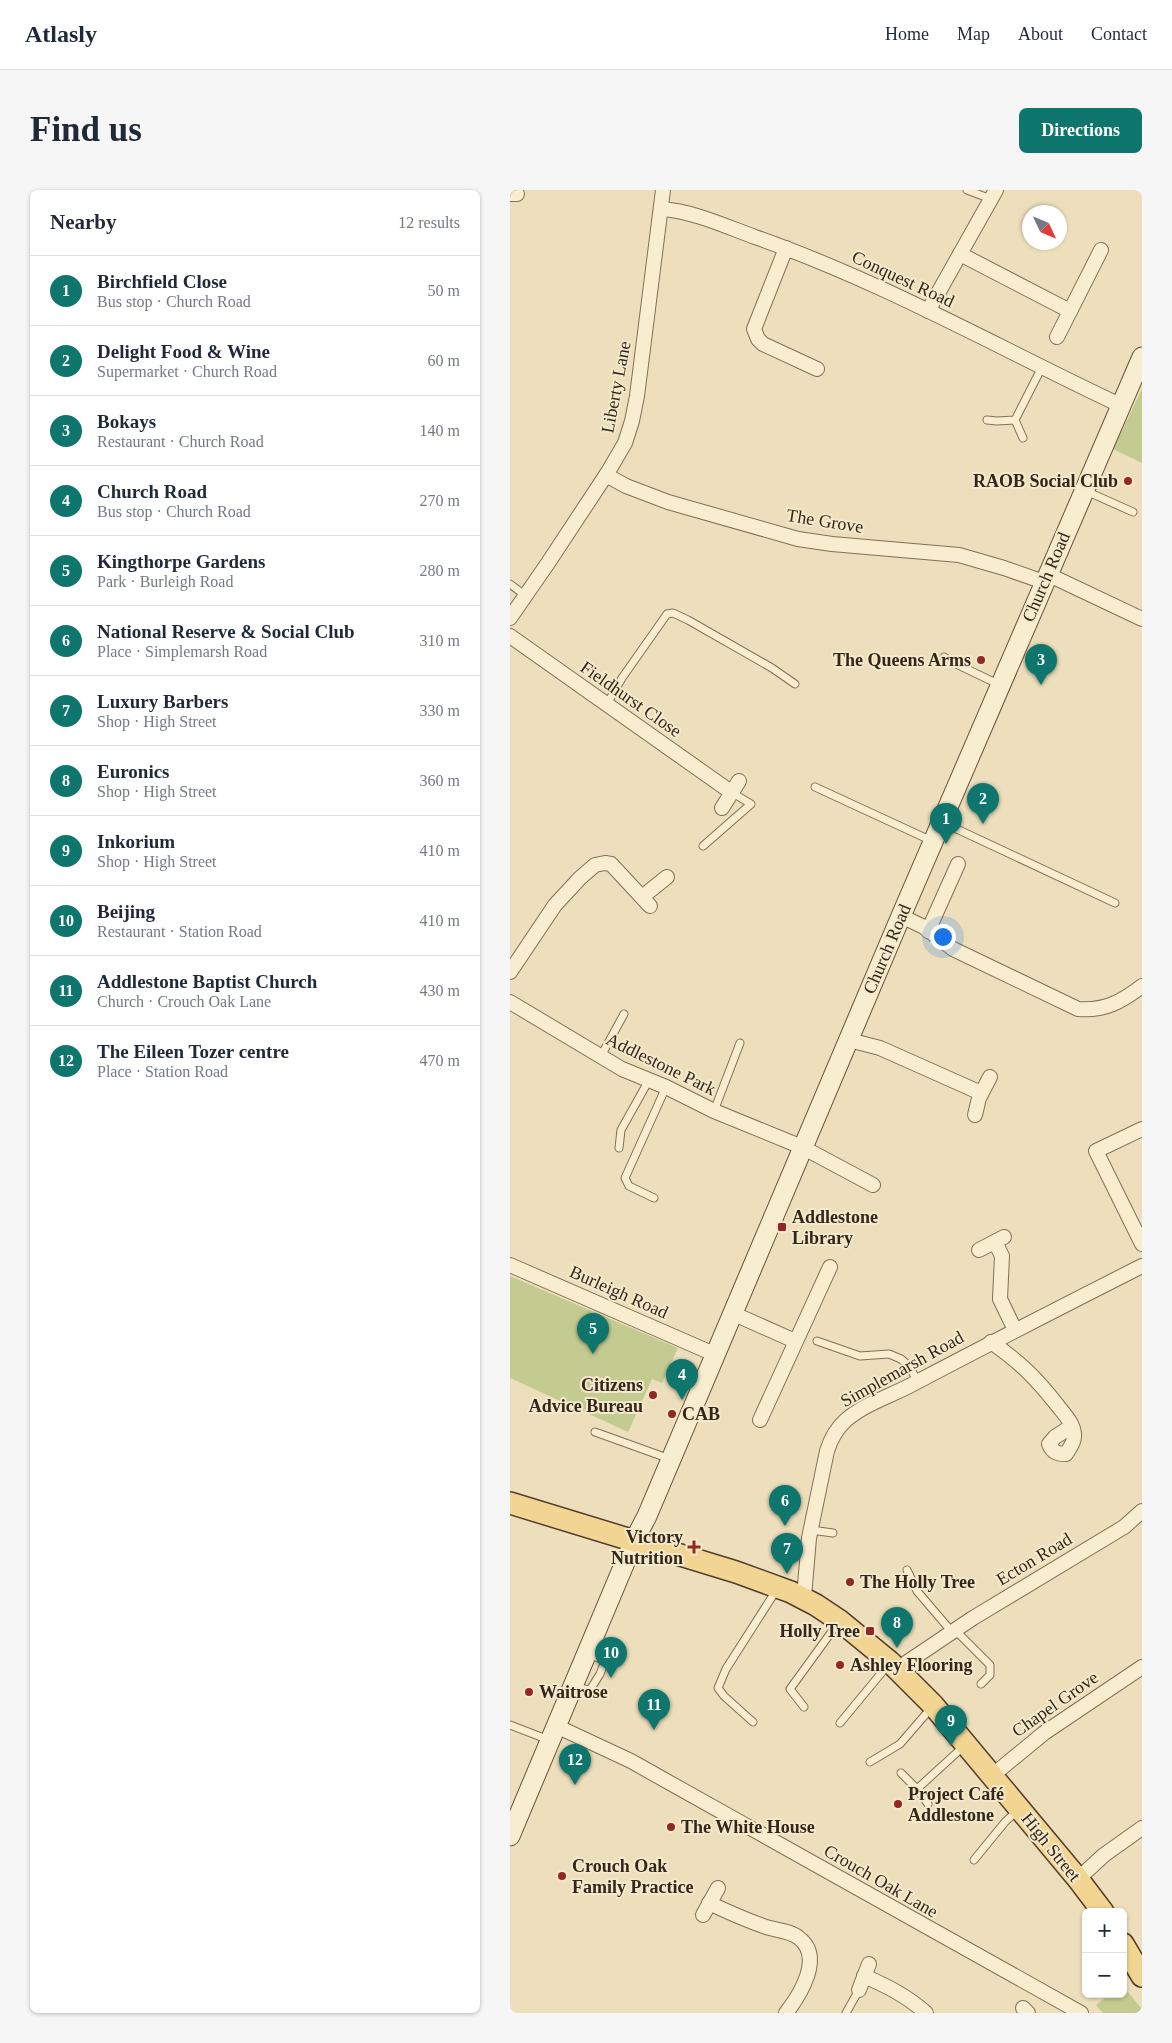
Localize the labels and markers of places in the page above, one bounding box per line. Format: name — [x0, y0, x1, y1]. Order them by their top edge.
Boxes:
place label: RAOB Social Club — [973, 471, 1118, 491]
marker: RAOB Social Club — [1122, 475, 1134, 487]
pin: 3 — [1025, 644, 1057, 685]
place label: The Queens Arms — [833, 650, 971, 670]
marker: The Queens Arms — [975, 654, 987, 666]
pin: 2 — [967, 783, 999, 824]
pin: 1 — [930, 803, 962, 844]
place label: Addlestone Library — [792, 1207, 878, 1248]
marker: Addlestone Library — [776, 1221, 788, 1233]
pin: 5 — [577, 1313, 609, 1354]
pin: 4 — [666, 1359, 698, 1400]
place label: Citizens Advice Bureau — [529, 1375, 643, 1416]
marker: Citizens Advice Bureau — [647, 1389, 659, 1401]
place label: CAB — [682, 1404, 720, 1424]
marker: CAB — [666, 1408, 678, 1420]
pin: 6 — [769, 1485, 801, 1526]
place label: Victory Nutrition — [611, 1527, 683, 1568]
pin: 7 — [771, 1533, 803, 1574]
marker: Victory Nutrition — [687, 1540, 701, 1554]
place label: The Holly Tree — [860, 1572, 975, 1592]
marker: The Holly Tree — [844, 1576, 856, 1588]
pin: 8 — [881, 1607, 913, 1648]
place label: Holly Tree — [780, 1621, 860, 1641]
marker: Holly Tree — [864, 1625, 876, 1637]
pin: 10 — [595, 1637, 627, 1678]
place label: Ashley Flooring — [850, 1655, 973, 1675]
marker: Ashley Flooring — [834, 1659, 846, 1671]
place label: Waitrose — [539, 1682, 608, 1702]
marker: Waitrose — [523, 1686, 535, 1698]
pin: 11 — [638, 1689, 670, 1730]
pin: 9 — [935, 1705, 967, 1746]
pin: 12 — [559, 1744, 591, 1785]
place label: Project Café Addlestone — [908, 1784, 1004, 1825]
marker: Project Café Addlestone — [892, 1798, 904, 1810]
place label: The White House — [681, 1817, 815, 1837]
marker: The White House — [665, 1821, 677, 1833]
place label: Crouch Oak Family Practice — [572, 1856, 693, 1897]
marker: Crouch Oak Family Practice — [556, 1870, 568, 1882]

